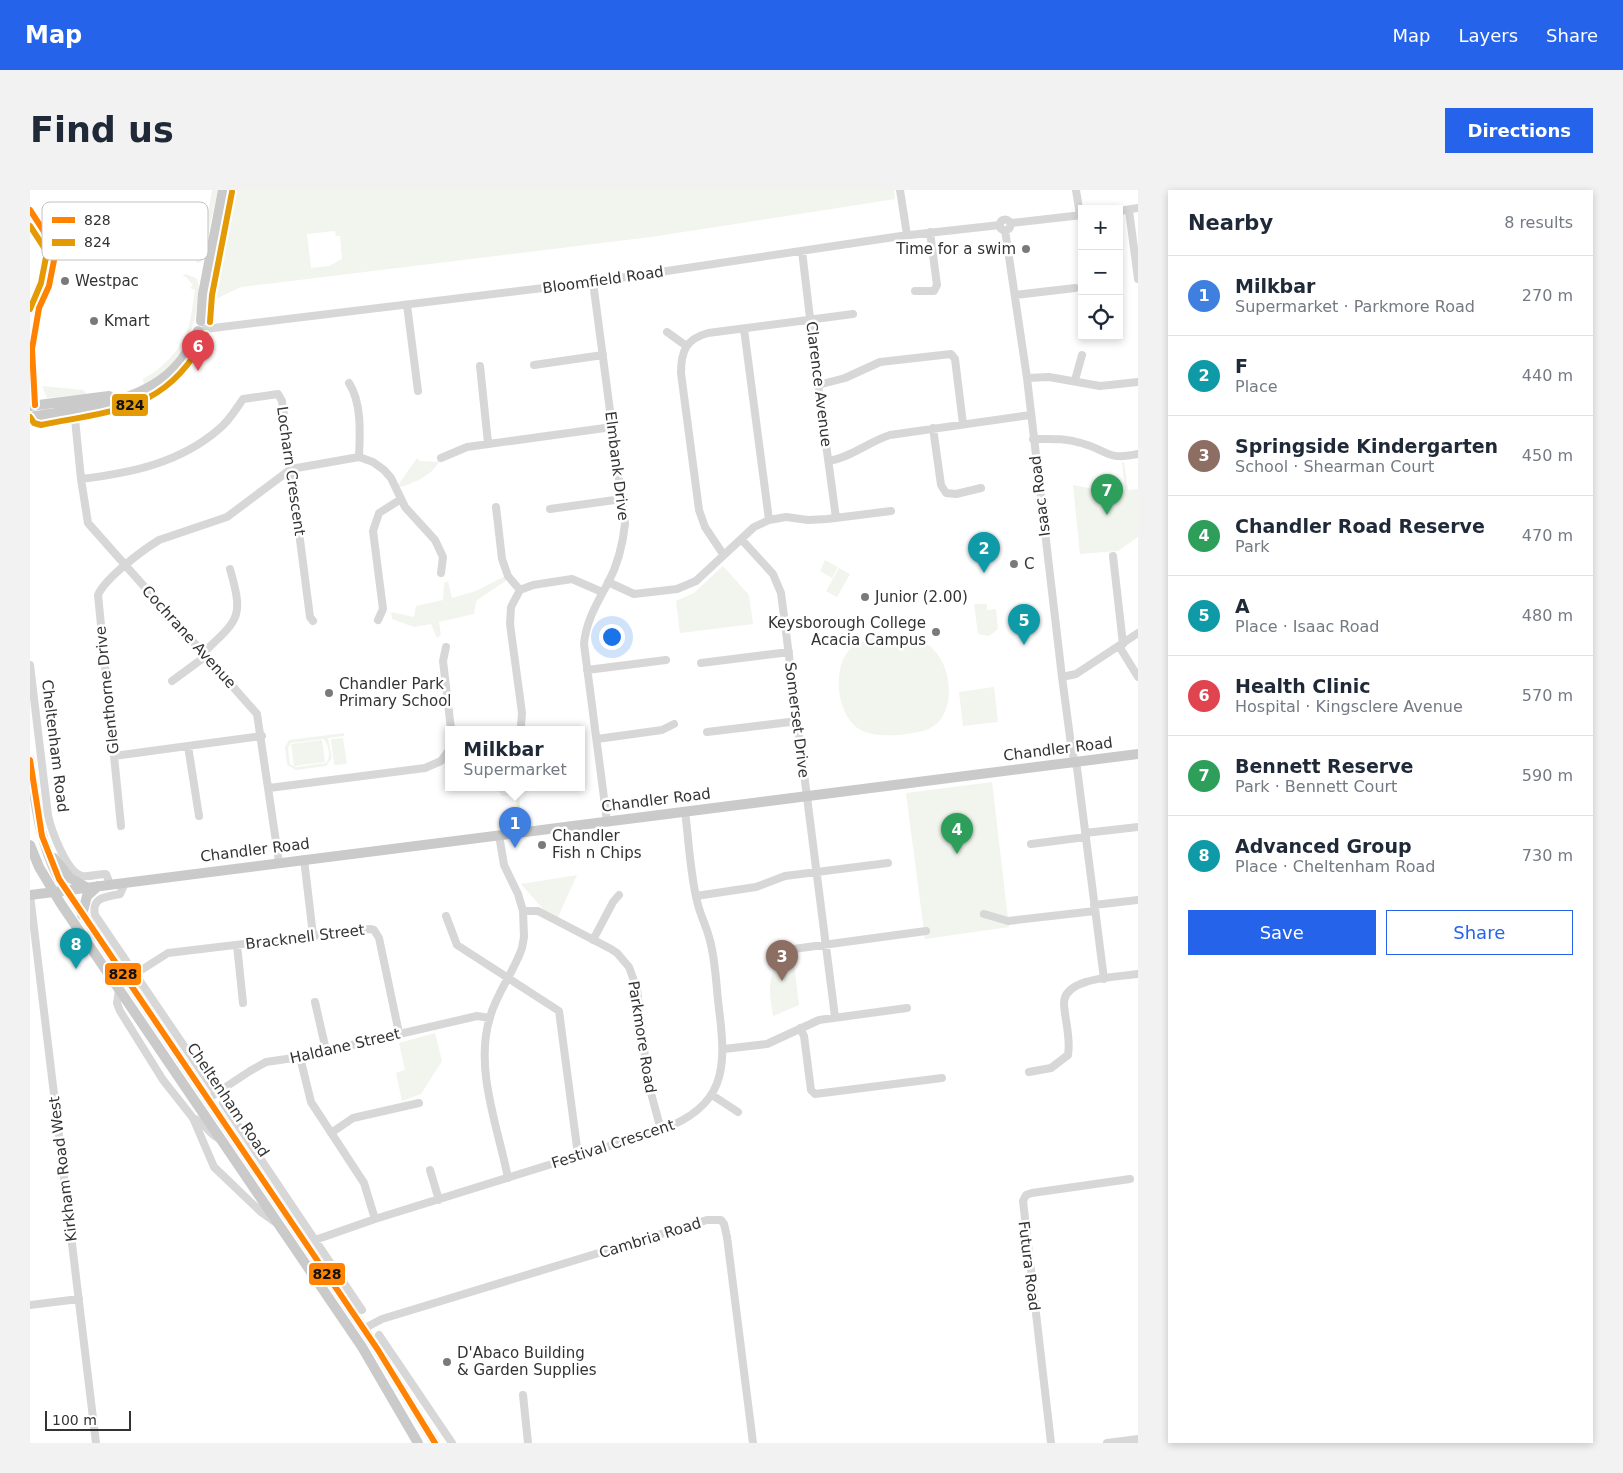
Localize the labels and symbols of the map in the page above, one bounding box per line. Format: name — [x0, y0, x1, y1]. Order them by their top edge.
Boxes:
legend — [42, 202, 208, 260]
text: 828 — [84, 212, 111, 228]
text: 824 — [84, 234, 111, 250]
place label: Time for a swim — [895, 240, 1016, 258]
marker: Time for a swim — [1020, 243, 1032, 255]
street label: Bloomfield Road — [541, 263, 665, 297]
place label: Westpac — [75, 272, 139, 290]
marker: Westpac — [59, 275, 71, 287]
place label: Kmart — [104, 312, 150, 330]
marker: Kmart — [88, 315, 100, 327]
street label: Clarence Avenue — [802, 320, 836, 448]
pin: 6 — [182, 330, 214, 371]
line badge: 824 — [111, 393, 149, 417]
text: 824 — [115, 397, 145, 413]
street label: Locharn Crescent — [273, 405, 309, 537]
street label: Elmbank Drive — [601, 410, 633, 522]
street label: Isaac Road — [1026, 455, 1054, 537]
pin: 7 — [1091, 474, 1123, 515]
pin: 2 — [968, 532, 1000, 573]
place label: C — [1024, 555, 1034, 573]
marker: C — [1008, 558, 1020, 570]
street label: Cochrane Avenue — [138, 582, 240, 692]
place label: Junior (2.00) — [874, 588, 968, 606]
marker: Junior (2.00) — [859, 591, 871, 603]
pin: 5 — [1008, 604, 1040, 645]
place label: Keysborough College Acacia Campus — [768, 614, 926, 649]
your location — [599, 624, 625, 650]
street label: Glenthorne Drive — [91, 625, 123, 755]
marker: Keysborough College Acacia Campus — [930, 626, 942, 638]
street label: Somerset Drive — [781, 661, 813, 779]
place label: Chandler Park Primary School — [339, 675, 452, 710]
street label: Cheltenham Road — [38, 679, 72, 813]
marker: Chandler Park Primary School — [323, 687, 335, 699]
street label: Chandler Road — [1002, 733, 1114, 765]
street label: Chandler Road — [600, 784, 712, 816]
pin: 1 — [499, 807, 531, 848]
pin: 4 — [941, 813, 973, 854]
place label: Chandler Fish n Chips — [552, 827, 642, 862]
street label: Chandler Road — [199, 834, 311, 866]
marker: Chandler Fish n Chips — [536, 839, 548, 851]
street label: Bracknell Street — [244, 921, 366, 953]
pin: 8 — [60, 928, 92, 969]
pin: 3 — [766, 940, 798, 981]
line badge: 828 — [104, 962, 142, 986]
text: 828 — [108, 966, 138, 982]
street label: Parkmore Road — [624, 979, 660, 1095]
street label: Haldane Street — [288, 1025, 402, 1067]
street label: Cheltenham Road — [183, 1040, 273, 1160]
street label: Kirkham Road West — [45, 1095, 81, 1243]
street label: Festival Crescent — [549, 1116, 677, 1172]
street label: Cambria Road — [597, 1214, 703, 1262]
street label: Futura Road — [1015, 1220, 1043, 1312]
line badge: 828 — [308, 1262, 346, 1286]
text: 828 — [312, 1266, 342, 1282]
place label: D'Abaco Building & Garden Supplies — [457, 1344, 597, 1379]
marker: D'Abaco Building & Garden Supplies — [441, 1356, 453, 1368]
scale bar — [45, 1408, 131, 1431]

